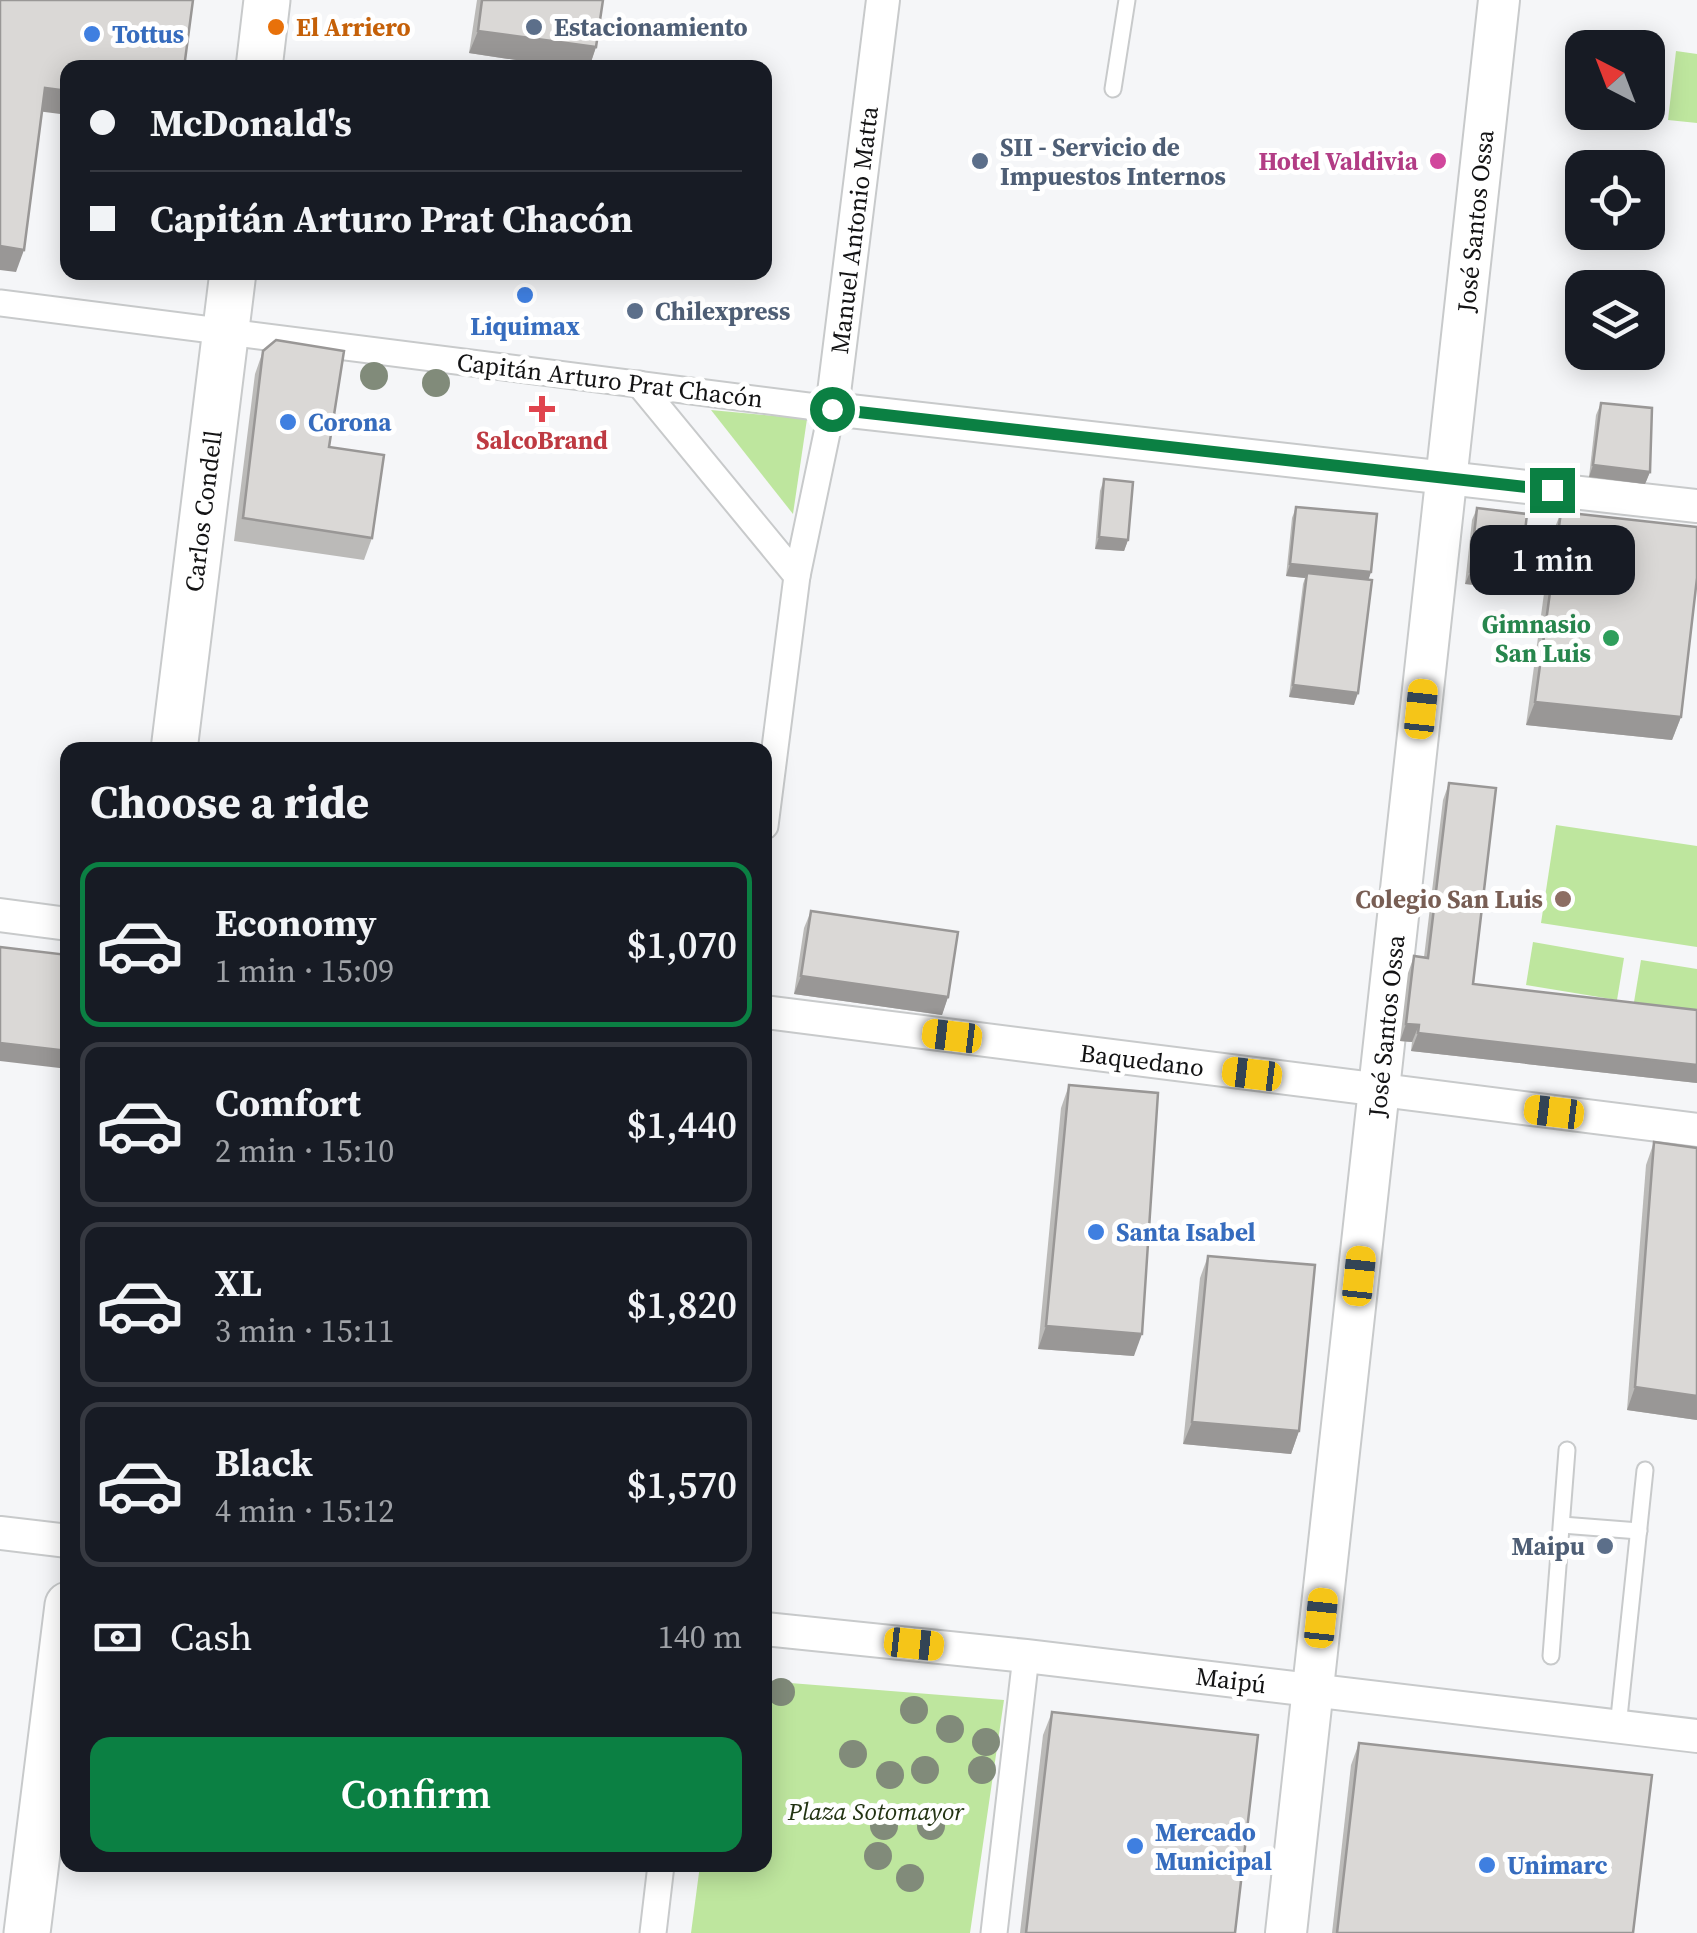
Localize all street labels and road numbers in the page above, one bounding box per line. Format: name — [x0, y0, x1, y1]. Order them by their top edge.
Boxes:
street label: Manuel Antonio Matta — [822, 104, 886, 356]
street label: José Santos Ossa — [1448, 128, 1502, 315]
street label: Capitán Arturo Prat Chacón — [455, 344, 765, 416]
street label: Carlos Condell — [176, 428, 230, 594]
street label: José Santos Ossa — [1359, 933, 1413, 1120]
street label: Baquedano — [1078, 1036, 1206, 1084]
street label: Maipú — [1194, 1659, 1268, 1701]

